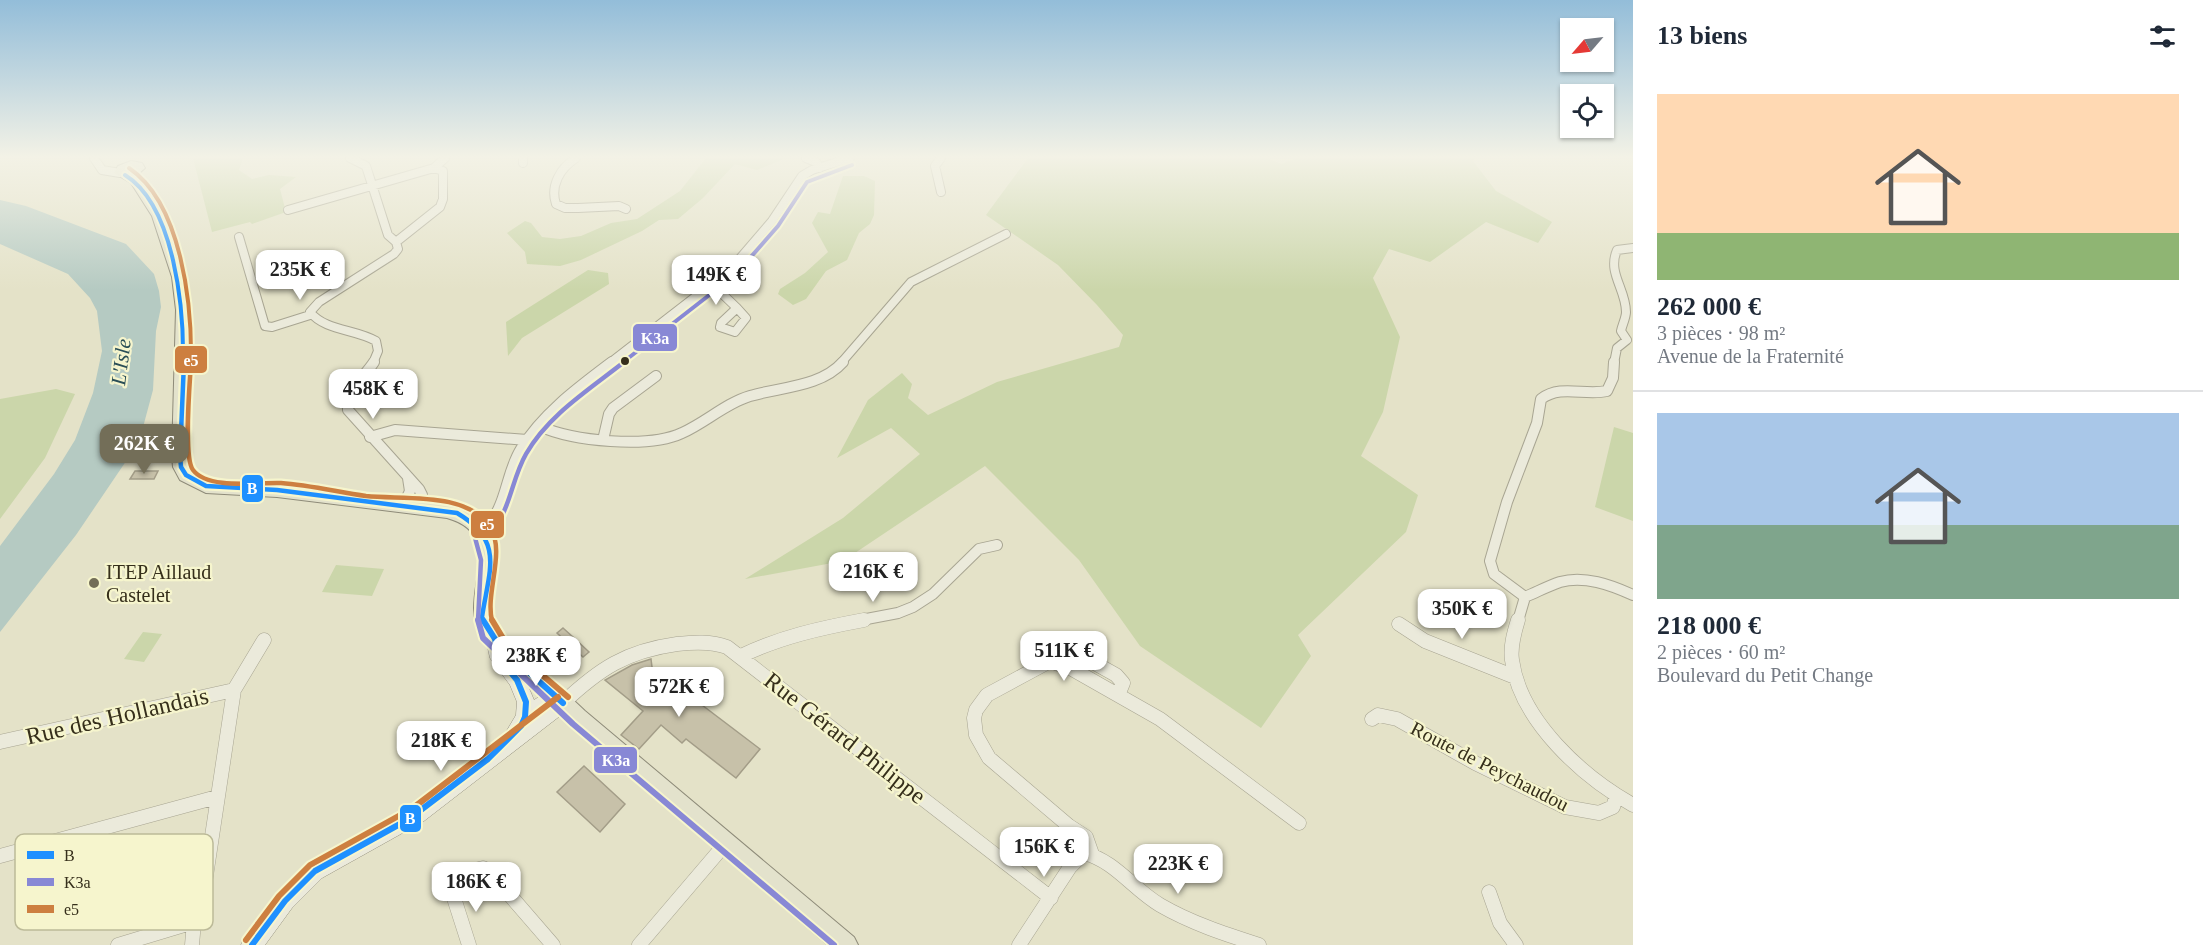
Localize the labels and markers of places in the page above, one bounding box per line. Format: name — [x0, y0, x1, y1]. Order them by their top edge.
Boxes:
pin: 235K € — [251, 250, 349, 301]
pin: 149K € — [667, 255, 765, 306]
unlabelled marker — [619, 355, 631, 367]
pin: 458K € — [324, 369, 422, 420]
pin: 262K € — [95, 424, 193, 475]
pin: 216K € — [824, 552, 922, 603]
place label: ITEP Aillaud Castelet — [106, 561, 211, 606]
marker: ITEP Aillaud Castelet — [87, 576, 101, 590]
pin: 350K € — [1413, 589, 1511, 640]
pin: 511K € — [1015, 631, 1113, 682]
pin: 238K € — [487, 636, 585, 687]
pin: 572K € — [630, 667, 728, 718]
pin: 218K € — [392, 721, 490, 772]
pin: 156K € — [995, 827, 1093, 878]
pin: 223K € — [1129, 844, 1227, 895]
pin: 186K € — [427, 862, 525, 913]

